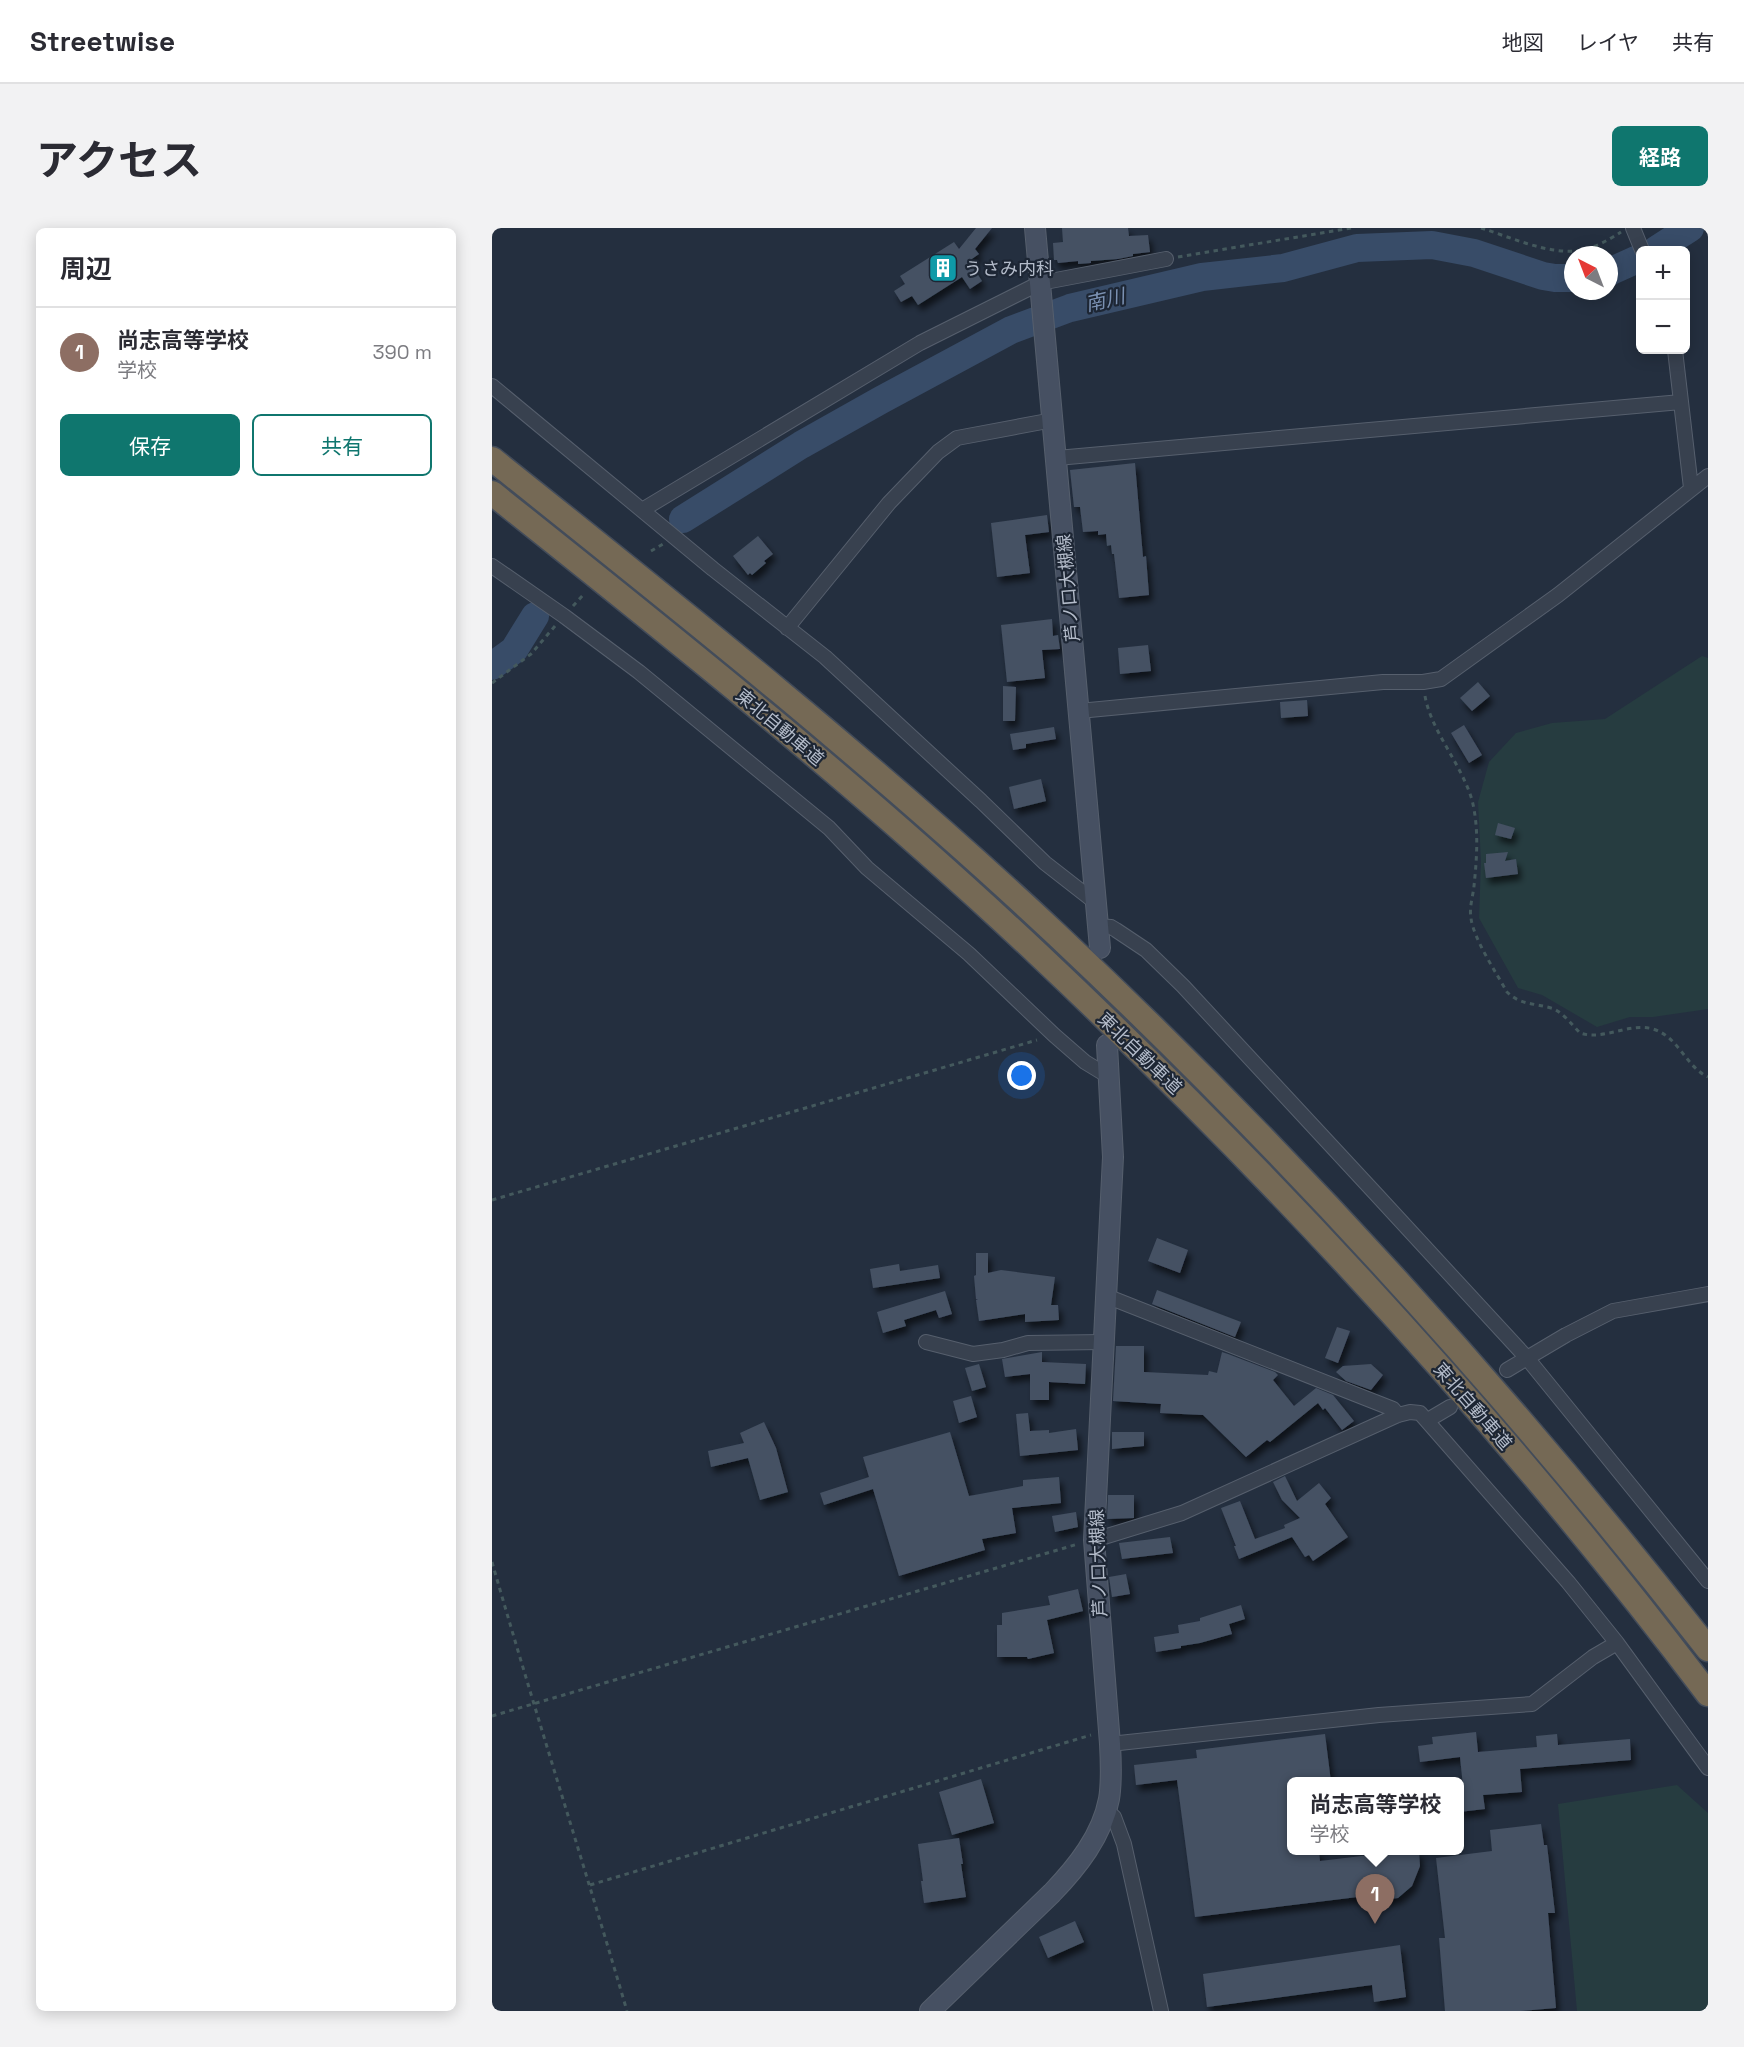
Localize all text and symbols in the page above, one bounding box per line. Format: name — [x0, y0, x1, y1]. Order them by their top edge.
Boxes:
text: Streetwise — [30, 23, 175, 59]
text: 地図 — [1502, 29, 1544, 56]
text: レイヤ — [1577, 29, 1639, 56]
text: 共有 — [1672, 29, 1714, 56]
button: 経路 — [1612, 126, 1708, 186]
text: アクセス — [36, 134, 202, 187]
north arrow — [1564, 246, 1618, 300]
map controls — [1636, 246, 1690, 354]
button: + — [1636, 246, 1690, 300]
text: 周辺 — [60, 252, 112, 286]
building icon: うさみ内科 — [927, 252, 959, 284]
place label: うさみ内科 — [964, 257, 1054, 280]
water label: 南川 — [1083, 282, 1129, 317]
button: − — [1636, 300, 1690, 354]
text: 尚志高等学校 — [117, 326, 249, 354]
text: 1 — [75, 339, 84, 365]
text: 390 m — [373, 339, 432, 365]
text: 学校 — [117, 357, 157, 383]
button: 保存 — [60, 414, 240, 476]
button: 共有 — [252, 414, 432, 476]
street label: 芦ノ口大槻線 — [1052, 533, 1084, 643]
street label: 東北自動車道 — [731, 683, 829, 771]
street label: 東北自動車道 — [1093, 1007, 1187, 1099]
your location — [1007, 1061, 1036, 1090]
street label: 東北自動車道 — [1429, 1358, 1517, 1454]
street label: 芦ノ口大槻線 — [1085, 1509, 1111, 1617]
popup — [1287, 1777, 1464, 1855]
text: 尚志高等学校 — [1309, 1790, 1442, 1818]
text: 学校 — [1309, 1821, 1349, 1847]
pin: 1 — [1356, 1874, 1394, 1924]

